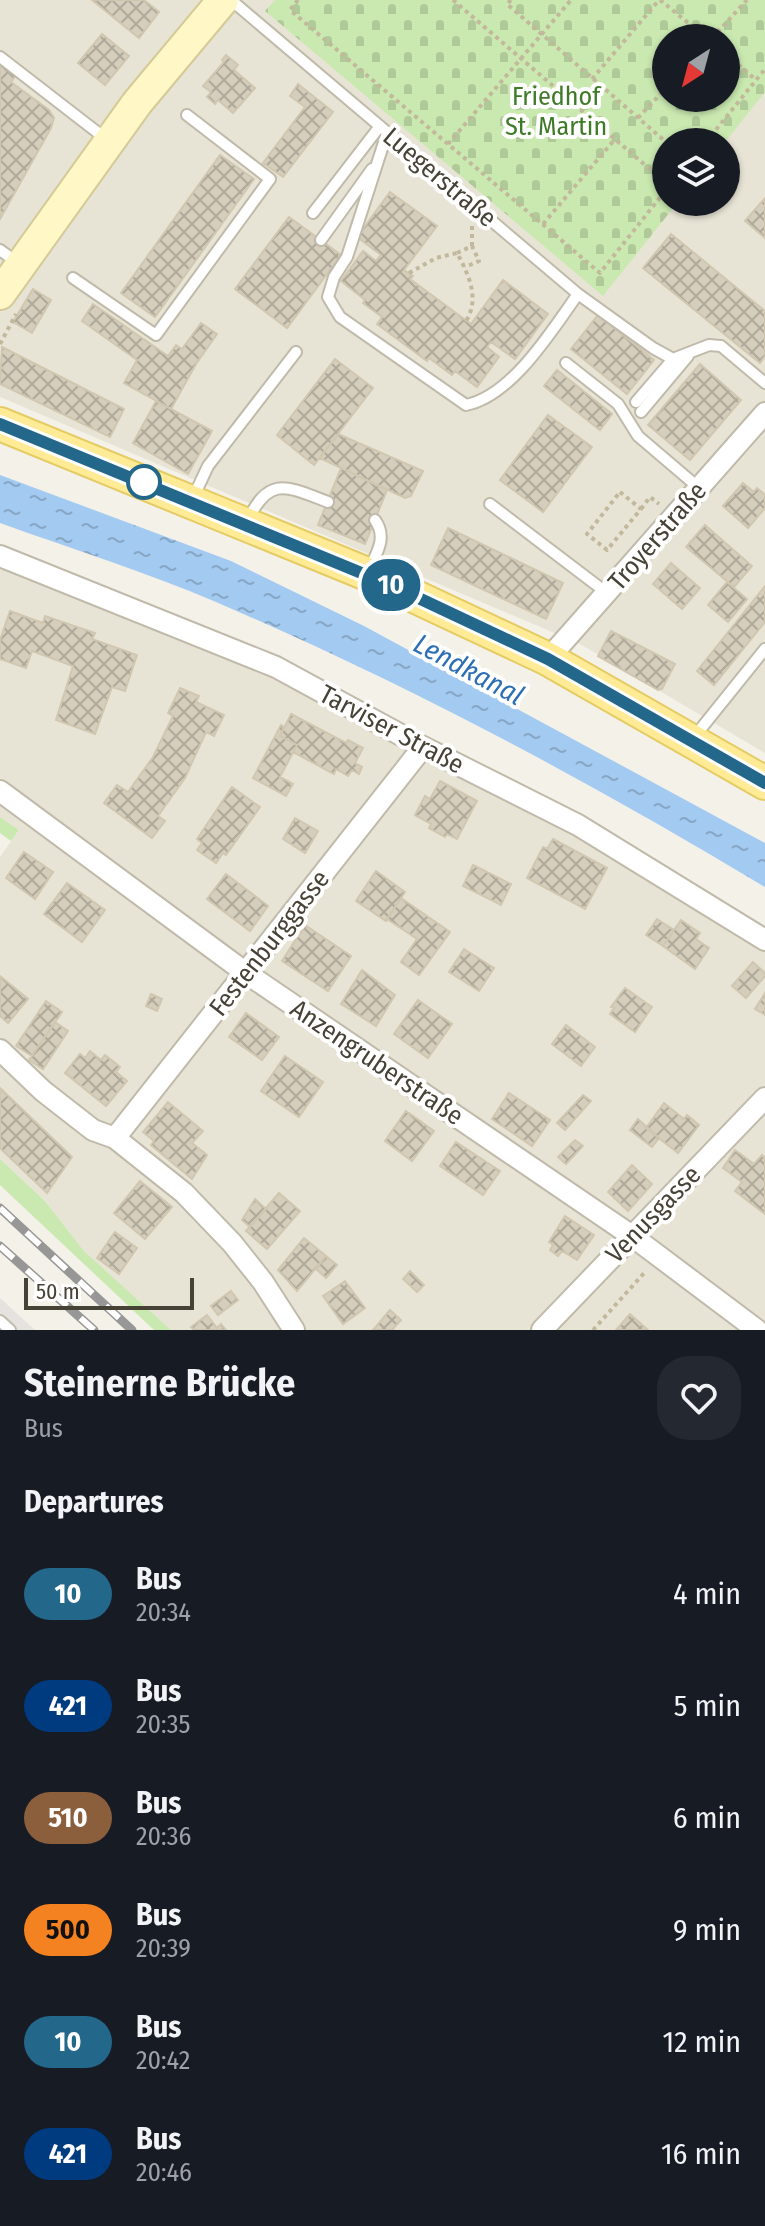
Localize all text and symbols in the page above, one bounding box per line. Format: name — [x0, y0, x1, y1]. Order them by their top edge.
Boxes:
north arrow — [652, 24, 740, 112]
map controls — [652, 24, 740, 216]
park label: Friedhof St. Martin — [505, 81, 607, 142]
street label: Luegerstraße — [377, 121, 503, 234]
button: layers — [652, 128, 740, 216]
unlabelled marker — [127, 465, 161, 499]
street label: Troyerstraße — [602, 476, 713, 597]
line badge: 10 — [355, 559, 427, 611]
text: 10 — [377, 568, 405, 601]
water label: Lendkanal — [408, 627, 529, 712]
street label: Tarviser Straße — [314, 678, 469, 780]
street label: Festenburggasse — [203, 864, 336, 1022]
street label: Anzengruberstraße — [284, 993, 469, 1132]
street label: Venusgasse — [600, 1159, 707, 1269]
scale bar — [24, 1274, 194, 1310]
text: 50 m — [36, 1278, 80, 1305]
button: heart — [657, 1356, 741, 1440]
text: Steinerne Brücke — [24, 1360, 295, 1406]
text: Bus — [24, 1413, 63, 1444]
text: Departures — [24, 1484, 164, 1520]
text: Bus — [136, 1561, 181, 1597]
text: 4 min — [673, 1576, 741, 1612]
text: 10 — [54, 1577, 82, 1610]
text: 20:34 — [136, 1597, 191, 1628]
text: Bus — [136, 1673, 181, 1709]
text: 5 min — [674, 1688, 741, 1724]
text: 421 — [49, 1689, 87, 1722]
text: 20:35 — [136, 1709, 190, 1740]
text: Bus — [136, 1785, 181, 1821]
text: 6 min — [673, 1800, 741, 1836]
text: 510 — [48, 1801, 88, 1834]
text: 20:36 — [136, 1821, 191, 1852]
text: Bus — [136, 1897, 181, 1933]
text: 9 min — [673, 1912, 741, 1948]
text: 500 — [46, 1913, 90, 1946]
text: 20:39 — [136, 1933, 191, 1964]
text: Bus — [136, 2009, 181, 2045]
text: 12 min — [663, 2024, 741, 2060]
text: 10 — [54, 2025, 82, 2058]
text: 20:42 — [136, 2045, 190, 2076]
text: Bus — [136, 2121, 181, 2157]
text: 16 min — [661, 2136, 741, 2172]
text: 421 — [49, 2137, 87, 2170]
text: 20:46 — [136, 2157, 192, 2188]

